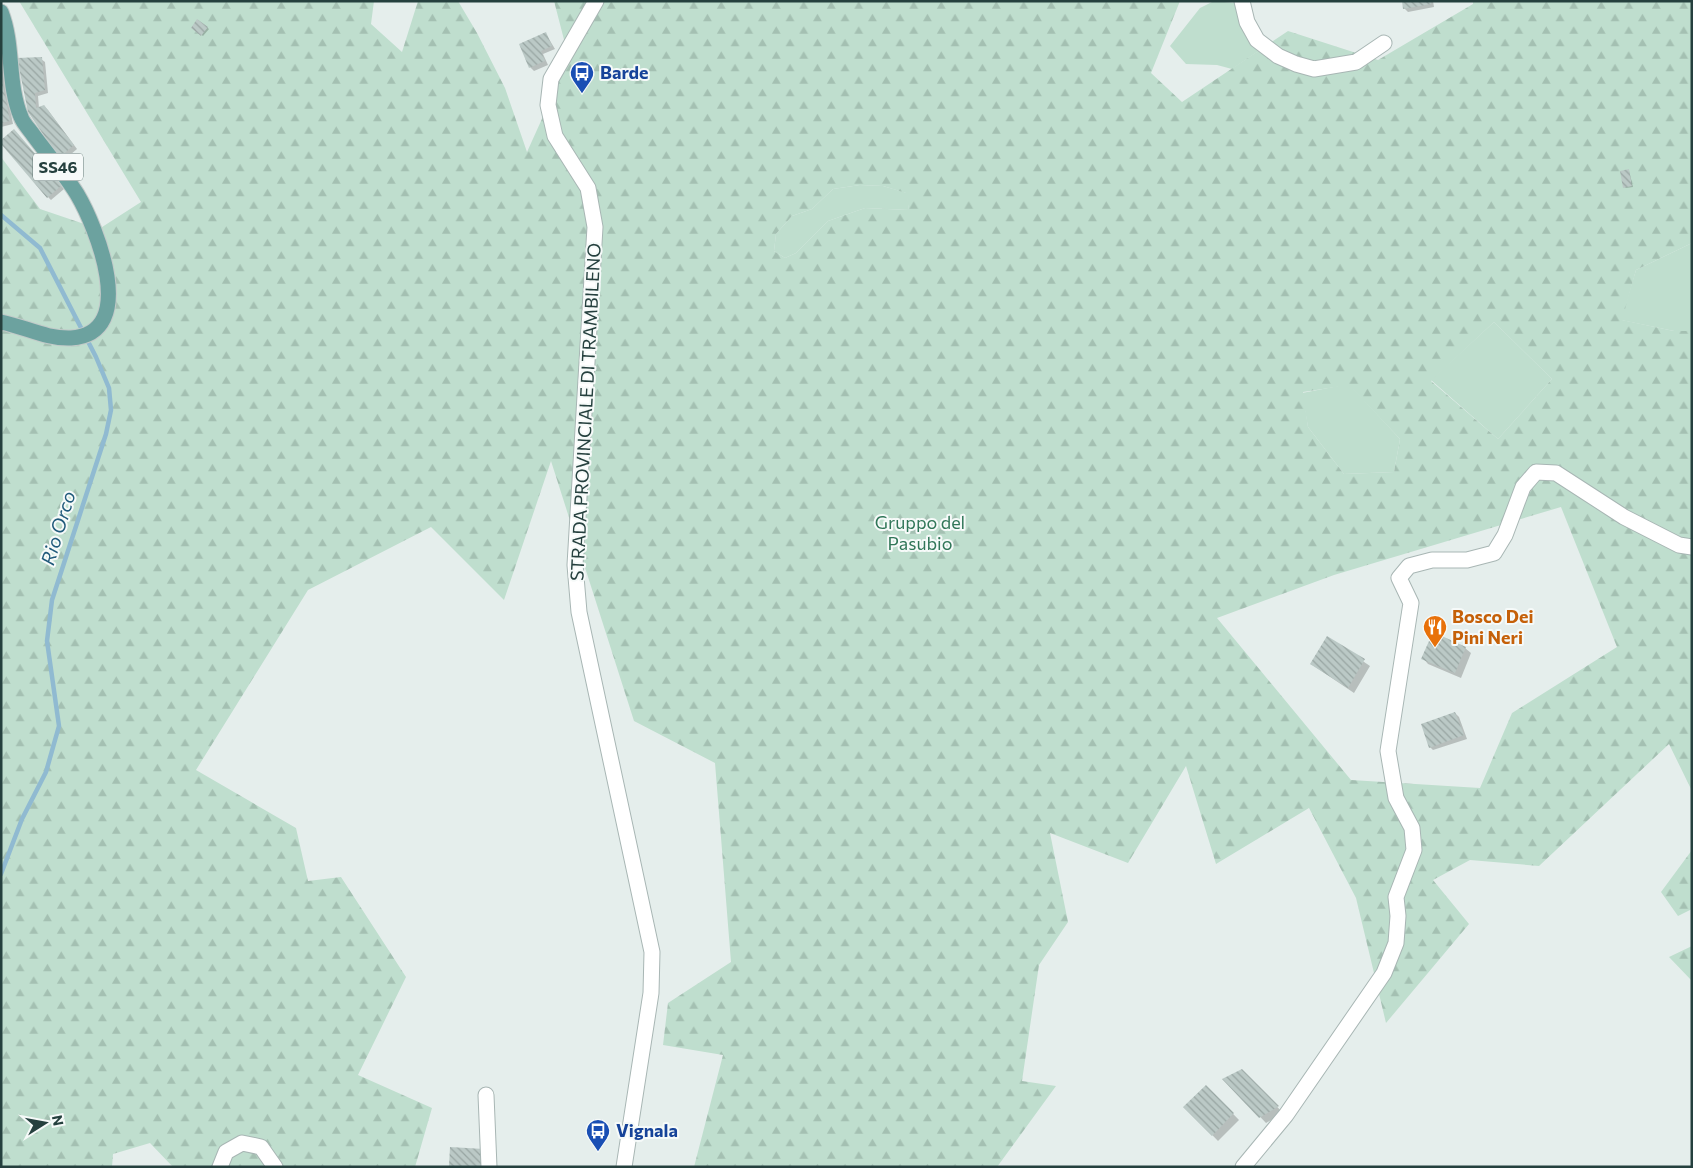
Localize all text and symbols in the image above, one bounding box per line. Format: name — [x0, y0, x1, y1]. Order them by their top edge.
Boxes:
bus stop icon: Barde — [569, 60, 595, 94]
place label: Barde — [600, 61, 649, 83]
road number: SS46 — [33, 154, 83, 180]
street label: STRADA PROVINCIALE DI TRAMBILENO — [565, 242, 605, 582]
water label: Rio Orco — [35, 488, 80, 568]
park label: Gruppo del Pasubio — [875, 511, 965, 554]
place label: Bosco Dei Pini Neri — [1452, 605, 1534, 648]
restaurant icon: Bosco Dei Pini Neri — [1422, 614, 1448, 648]
north arrow — [20, 1098, 70, 1148]
text: N — [49, 1114, 68, 1127]
bus stop icon: Vignala — [585, 1118, 611, 1152]
place label: Vignala — [616, 1119, 678, 1141]

